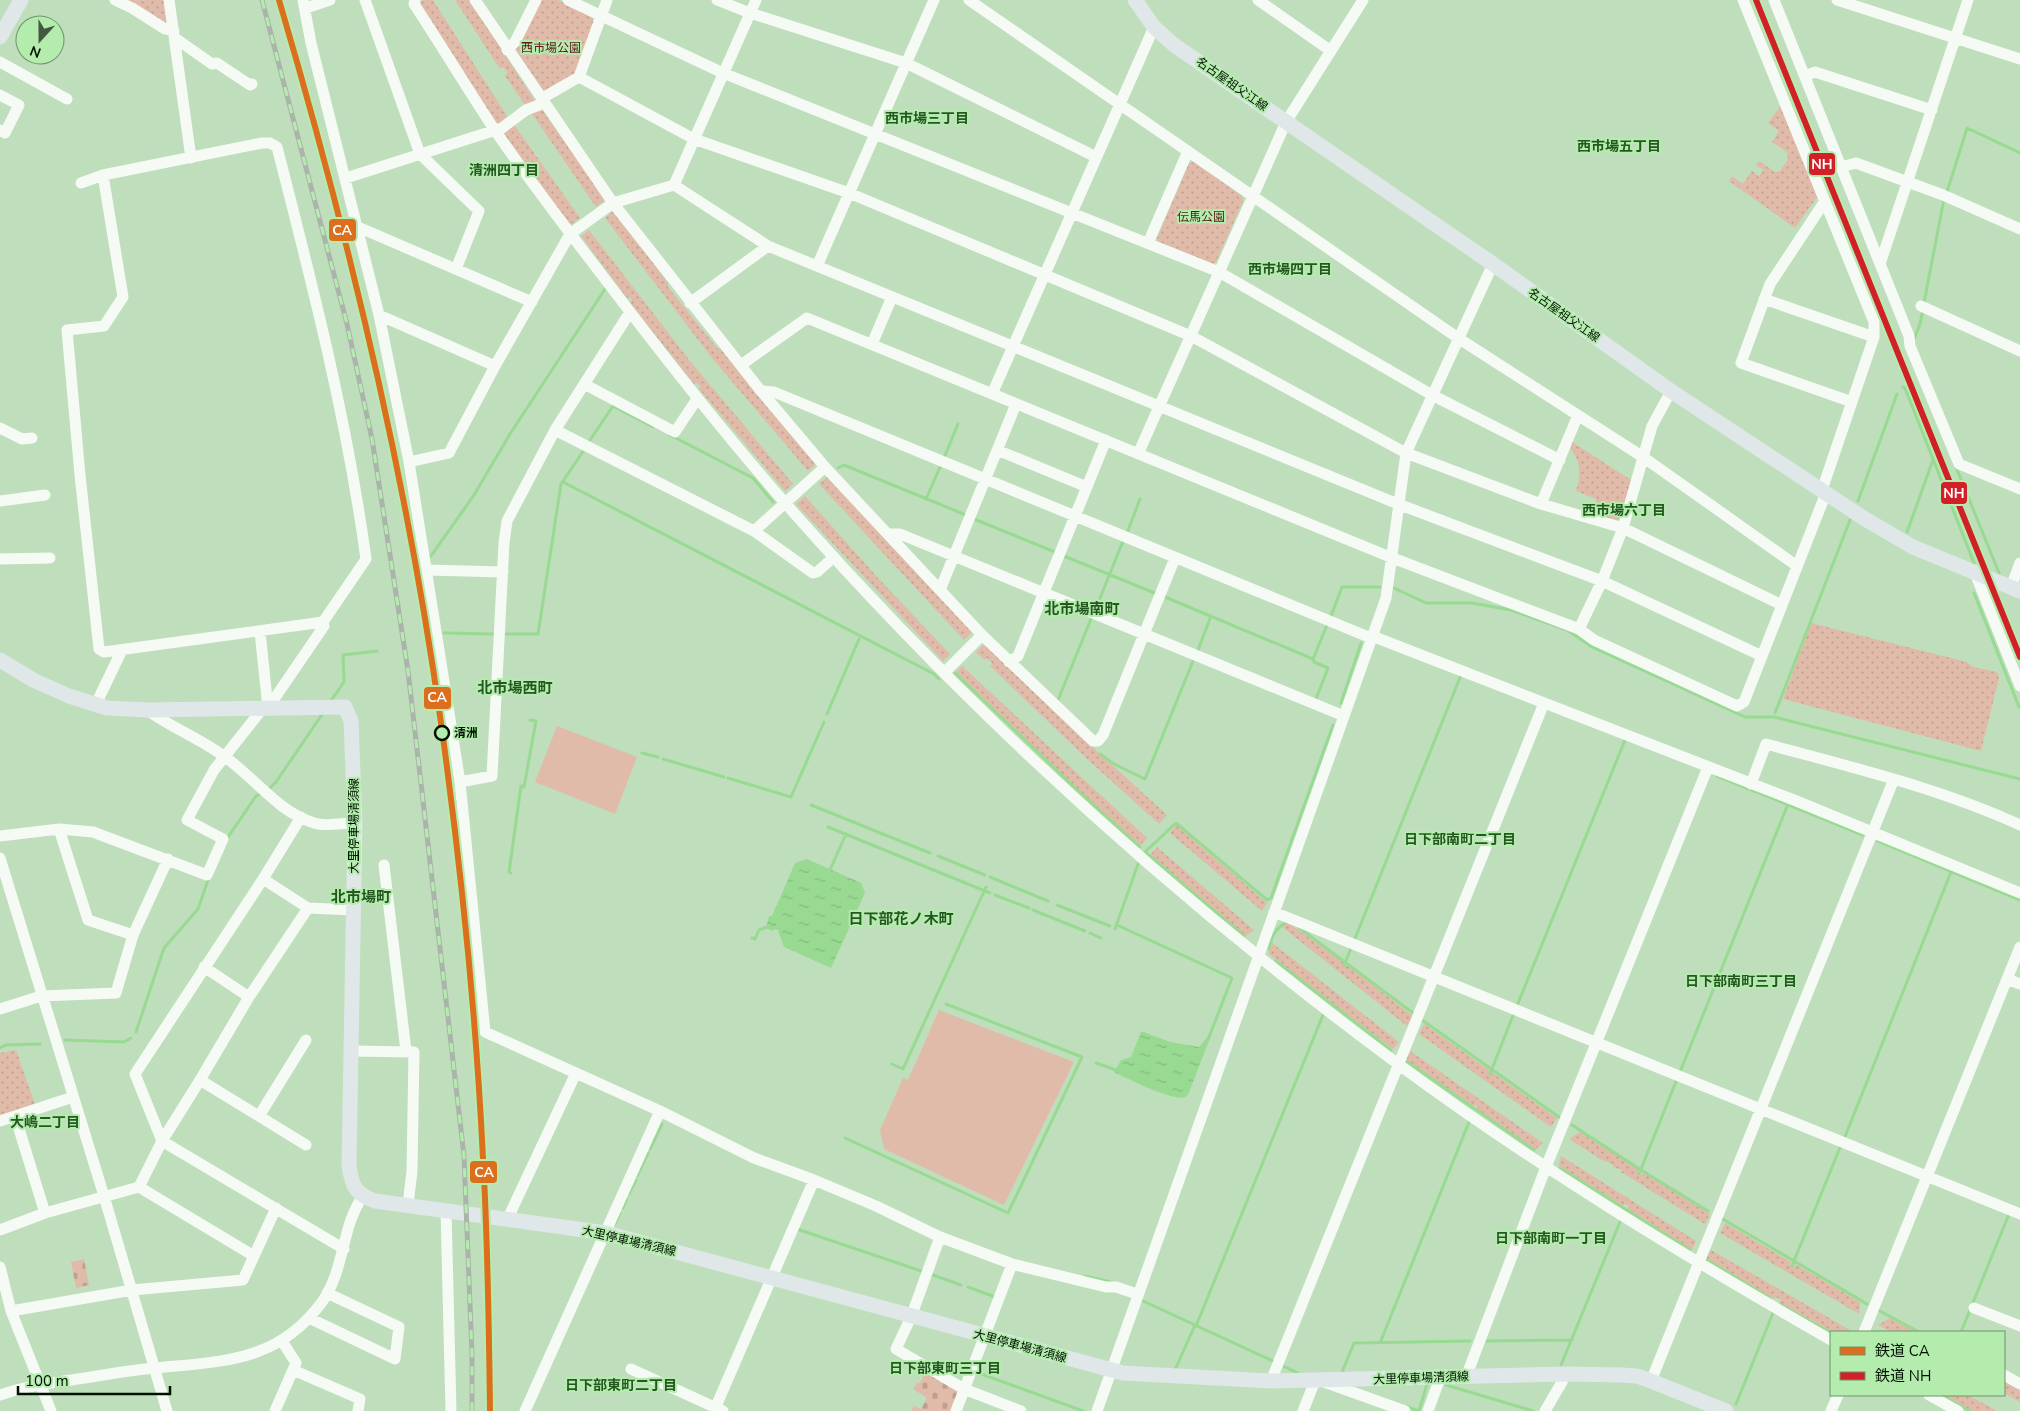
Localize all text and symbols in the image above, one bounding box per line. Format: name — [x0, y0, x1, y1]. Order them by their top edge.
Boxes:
north arrow — [15, 15, 65, 65]
park label: 西市場公園 — [521, 40, 581, 56]
text: N — [27, 41, 44, 62]
street label: 名古屋祖父江線 — [1193, 53, 1271, 115]
district label: 西市場三丁目 — [885, 109, 969, 128]
district label: 西市場五丁目 — [1577, 137, 1661, 156]
line badge: NH — [1808, 152, 1836, 176]
text: NH — [1811, 155, 1833, 174]
district label: 清洲四丁目 — [469, 161, 539, 180]
park label: 伝馬公園 — [1177, 209, 1225, 225]
line badge: CA — [328, 218, 357, 242]
text: CA — [332, 221, 352, 240]
district label: 西市場四丁目 — [1248, 260, 1332, 279]
street label: 名古屋祖父江線 — [1525, 284, 1603, 346]
line badge: NH — [1940, 481, 1968, 505]
text: NH — [1943, 484, 1965, 503]
district label: 西市場六丁目 — [1582, 501, 1666, 520]
district label: 北市場南町 — [1044, 599, 1120, 619]
district label: 北市場西町 — [477, 678, 553, 698]
line badge: CA — [423, 686, 452, 710]
text: CA — [427, 688, 447, 707]
marker: 清洲 — [434, 725, 450, 741]
place label: 清洲 — [454, 725, 478, 741]
street label: 大里停車場清須線 — [346, 778, 362, 874]
district label: 日下部南町二丁目 — [1404, 830, 1516, 849]
district label: 北市場町 — [331, 887, 391, 907]
district label: 日下部花ノ木町 — [848, 909, 954, 929]
district label: 日下部南町三丁目 — [1685, 972, 1797, 991]
district label: 大嶋二丁目 — [10, 1113, 80, 1132]
line badge: CA — [469, 1160, 498, 1184]
text: CA — [474, 1163, 494, 1182]
street label: 大里停車場清須線 — [580, 1222, 678, 1260]
district label: 日下部南町一丁目 — [1495, 1229, 1607, 1248]
street label: 大里停車場清須線 — [972, 1326, 1068, 1366]
legend — [1830, 1331, 2005, 1396]
text: 鉄道 CA — [1875, 1341, 1930, 1361]
district label: 日下部東町三丁目 — [889, 1359, 1001, 1378]
scale bar — [18, 1364, 170, 1396]
text: 鉄道 NH — [1875, 1366, 1931, 1386]
street label: 大里停車場清須線 — [1373, 1368, 1469, 1388]
text: 100 m — [25, 1371, 69, 1391]
district label: 日下部東町二丁目 — [565, 1376, 677, 1395]

